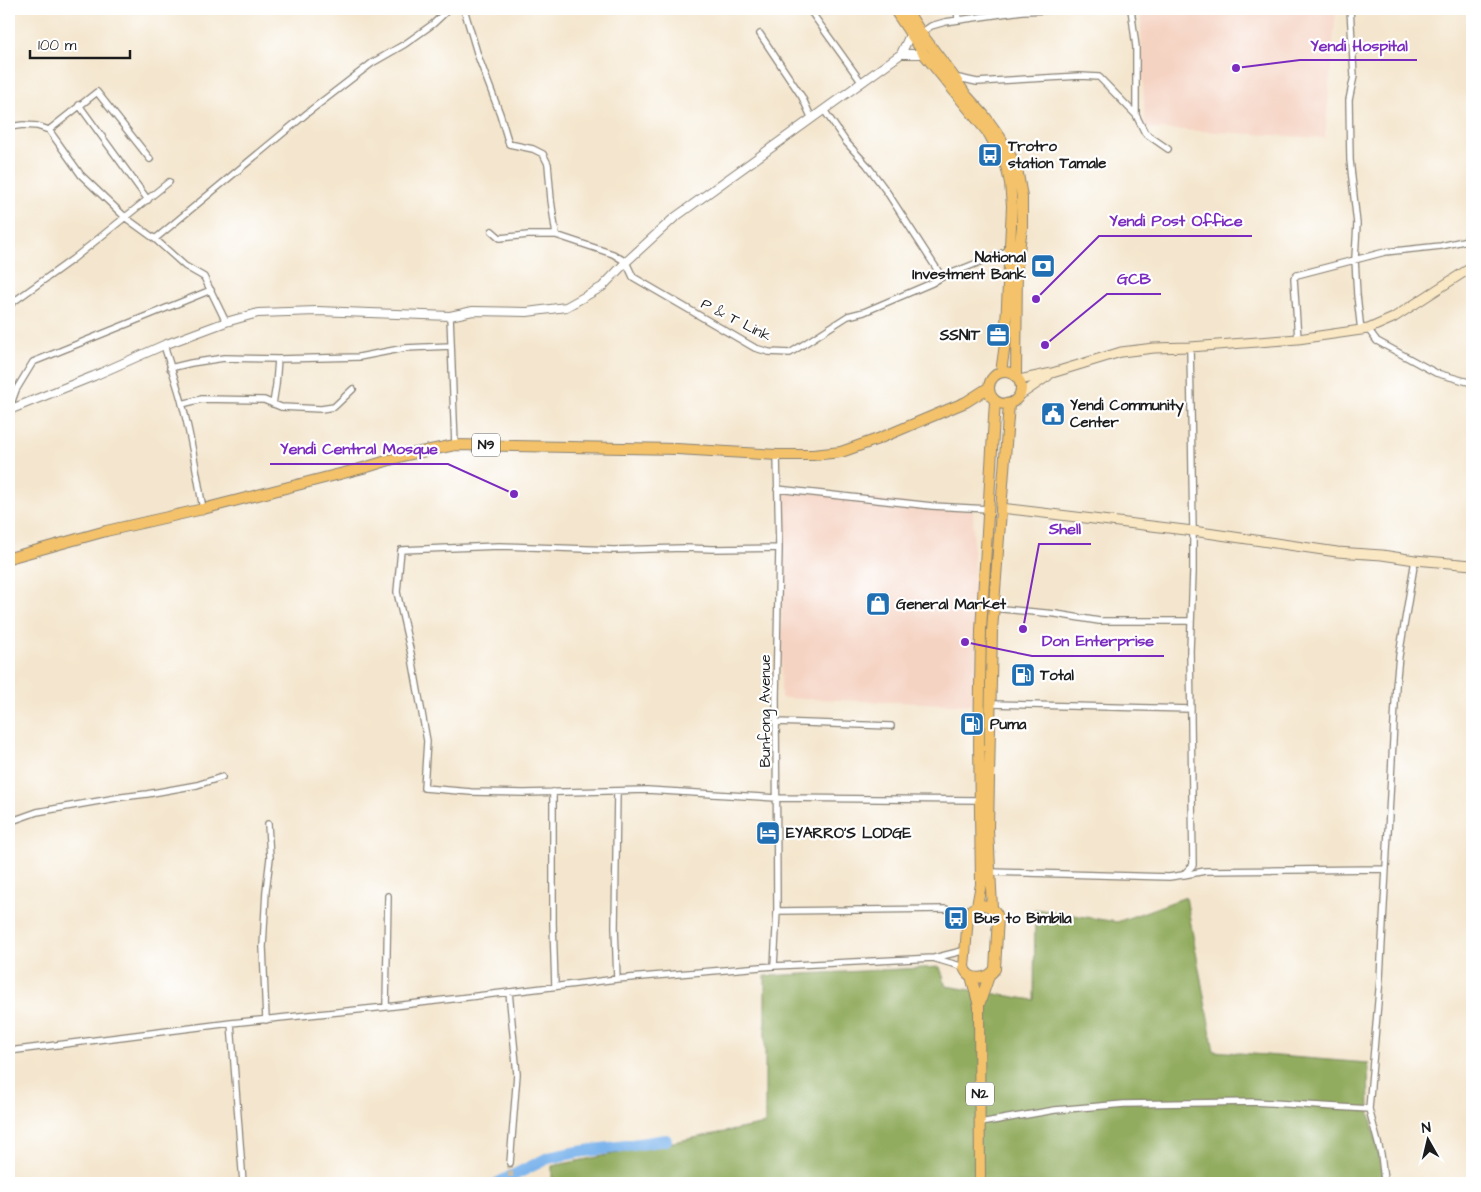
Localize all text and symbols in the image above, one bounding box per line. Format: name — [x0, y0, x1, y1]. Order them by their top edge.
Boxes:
scale bar — [30, 28, 130, 60]
callout: Yendi Hospital — [1300, 29, 1417, 60]
text: 100 m — [38, 35, 77, 56]
text: Yendi Hospital — [1310, 35, 1408, 57]
place label: Trotro station Tamale — [1007, 136, 1106, 174]
bus stop icon: Trotro station Tamale — [977, 142, 1003, 168]
callout: Yendi Post Office — [1099, 205, 1252, 236]
text: Yendi Post Office — [1109, 210, 1243, 232]
place label: National Investment Bank — [912, 247, 1027, 285]
bank icon: National Investment Bank — [1030, 253, 1056, 279]
callout: GCB — [1107, 263, 1161, 294]
text: GCB — [1117, 268, 1152, 290]
street label: P & T Link — [697, 293, 775, 347]
office icon: SSNIT — [985, 322, 1011, 348]
place label: SSNIT — [939, 325, 981, 346]
place label: Yendi Community Center — [1070, 395, 1184, 433]
public building icon: Yendi Community Center — [1040, 401, 1066, 427]
callout: Yendi Central Mosque — [270, 433, 448, 464]
road number: N9 — [472, 434, 500, 456]
text: Yendi Central Mosque — [280, 438, 438, 460]
callout: Shell — [1039, 513, 1091, 544]
text: Shell — [1048, 518, 1081, 540]
shop icon: General Market — [865, 591, 891, 617]
place label: General Market — [896, 594, 1007, 615]
callout: Don Enterprise — [1032, 625, 1164, 656]
text: Don Enterprise — [1042, 630, 1154, 652]
street label: Bunfong Avenue — [755, 654, 777, 768]
fuel station icon: Total — [1010, 662, 1036, 688]
place label: Total — [1039, 665, 1074, 686]
fuel station icon: Puma — [959, 711, 985, 737]
place label: Puma — [990, 714, 1027, 735]
hotel icon: EYARRO'S LODGE — [755, 820, 781, 846]
place label: EYARRO'S LODGE — [786, 823, 912, 844]
bus stop icon: Bus to Bimbila — [943, 905, 969, 931]
place label: Bus to Bimbila — [974, 908, 1072, 929]
road number: N2 — [966, 1082, 994, 1106]
north arrow — [1404, 1114, 1454, 1164]
text: N — [1421, 1118, 1432, 1139]

